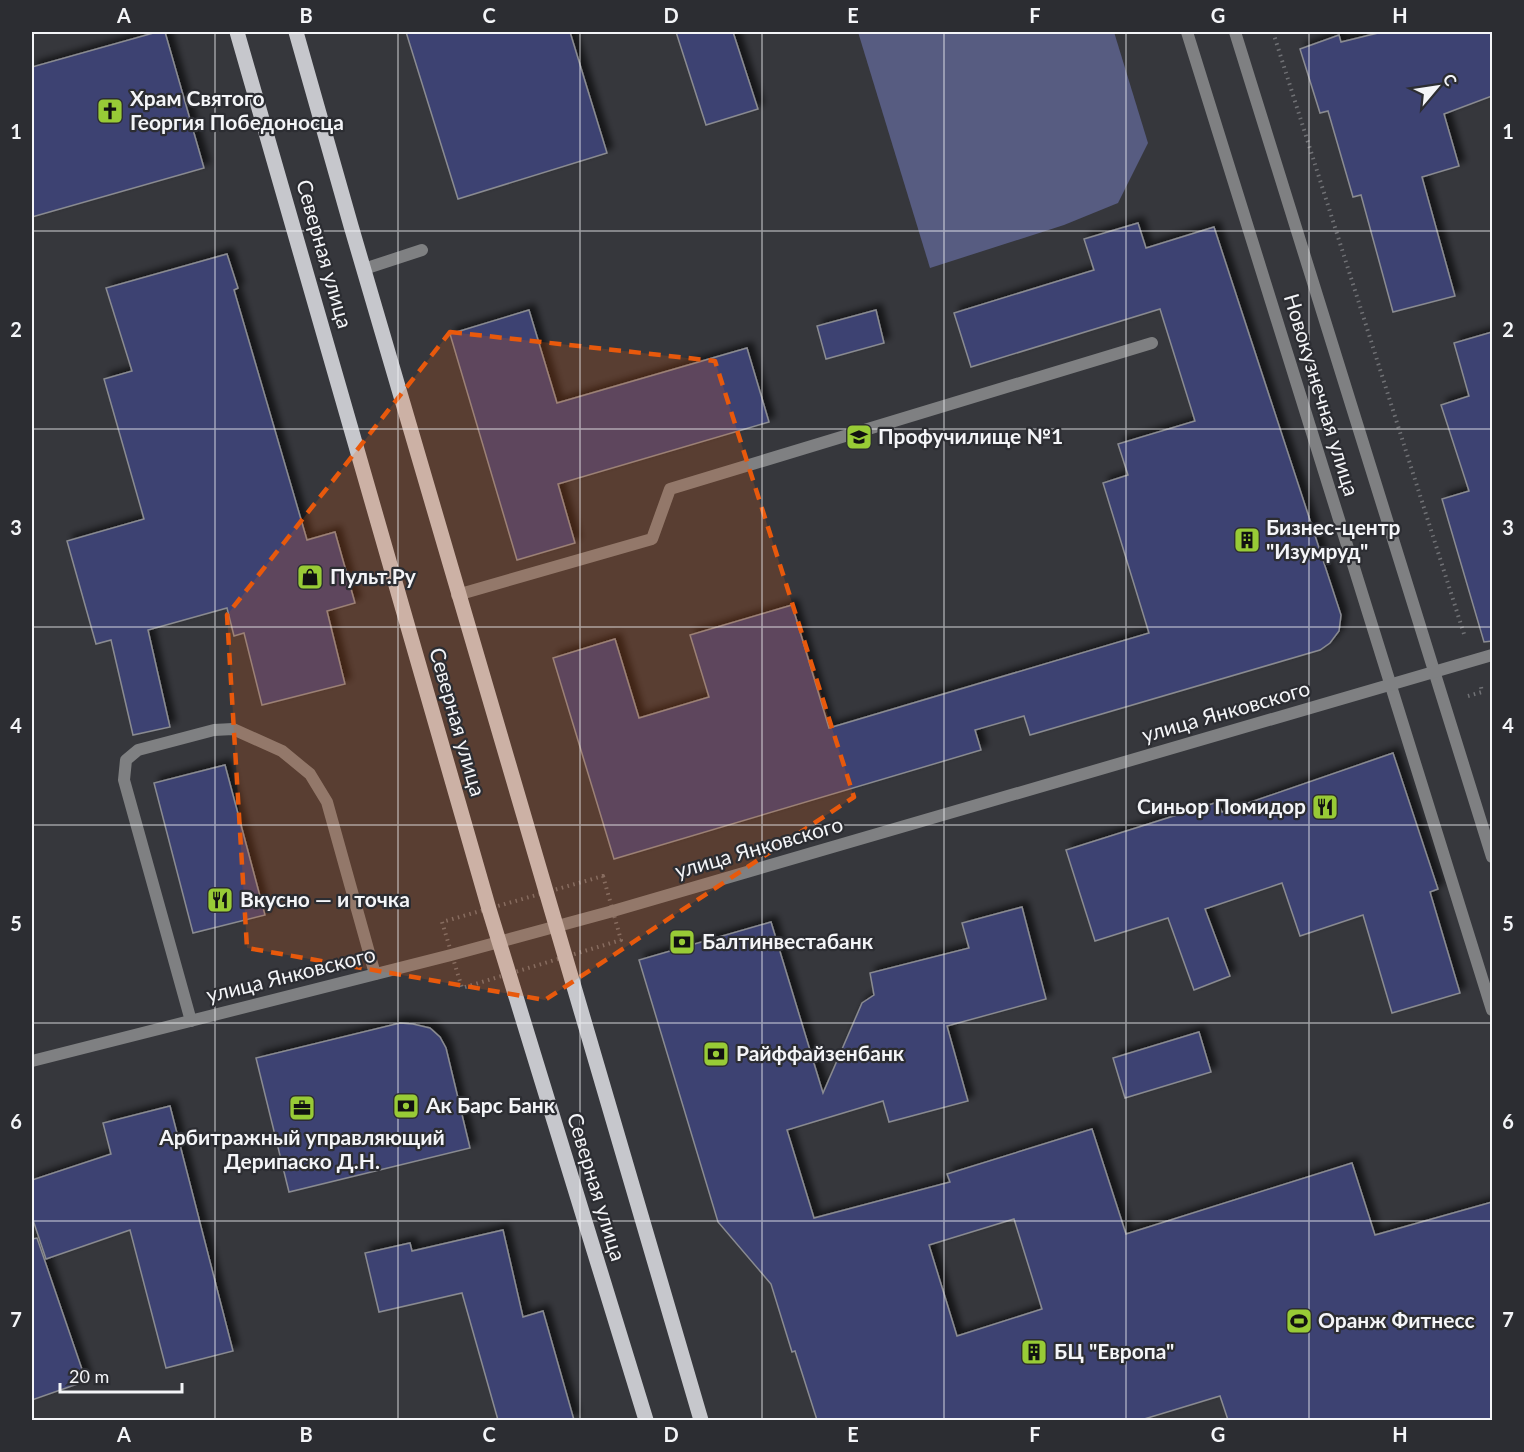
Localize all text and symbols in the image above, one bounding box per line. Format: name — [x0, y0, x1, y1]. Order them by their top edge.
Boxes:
text: A — [116, 3, 131, 27]
text: B — [299, 3, 313, 27]
text: C — [482, 3, 496, 27]
text: D — [663, 3, 679, 27]
text: E — [847, 3, 859, 27]
text: F — [1029, 3, 1041, 27]
text: G — [1211, 3, 1225, 27]
text: H — [1392, 3, 1408, 27]
north arrow — [1407, 57, 1467, 117]
text: С — [1440, 70, 1462, 89]
place label: Храм Святого Георгия Победоносца — [130, 85, 344, 134]
church icon: Храм Святого Георгия Победоносца — [95, 96, 125, 126]
text: 1 — [10, 119, 22, 143]
text: 1 — [1502, 119, 1514, 143]
street label: Северная улица — [292, 176, 359, 331]
street label: Новокузнечная улица — [1280, 290, 1365, 499]
text: 2 — [10, 317, 22, 341]
text: 2 — [1502, 317, 1514, 341]
school or university icon: Профучилище №1 — [844, 422, 874, 452]
place label: Профучилище №1 — [878, 423, 1063, 448]
place label: Бизнес-центр "Изумруд" — [1266, 514, 1401, 563]
text: 3 — [10, 515, 22, 539]
text: 3 — [1502, 515, 1514, 539]
building icon: Бизнес-центр "Изумруд" — [1232, 525, 1262, 555]
shop icon: Пульт.Ру — [295, 562, 325, 592]
place label: Пульт.Ру — [330, 563, 417, 588]
street label: Северная улица — [425, 644, 492, 799]
street label: улица Янковского — [1139, 675, 1313, 747]
text: 4 — [10, 713, 22, 737]
text: 4 — [1502, 713, 1514, 737]
restaurant icon: Синьор Помидор — [1310, 792, 1340, 822]
place label: Синьор Помидор — [1137, 793, 1306, 818]
street label: улица Янковского — [672, 811, 846, 883]
restaurant icon: Вкусно — и точка — [205, 885, 235, 915]
place label: Вкусно — и точка — [240, 886, 410, 911]
text: 5 — [10, 911, 22, 935]
text: 5 — [1502, 911, 1514, 935]
bank icon: Балтинвестабанк — [667, 927, 697, 957]
place label: Балтинвестабанк — [702, 928, 874, 953]
street label: улица Янковского — [203, 940, 378, 1007]
bank icon: Райффайзенбанк — [701, 1039, 731, 1069]
place label: Райффайзенбанк — [736, 1040, 905, 1065]
bank icon: Ак Барс Банк — [391, 1091, 421, 1121]
place label: Ак Барс Банк — [425, 1092, 556, 1117]
office icon: Арбитражный управляющий Дерипаско Д.Н. — [287, 1093, 317, 1123]
text: 6 — [10, 1109, 22, 1133]
street label: Северная улица — [563, 1109, 632, 1264]
text: 6 — [1502, 1109, 1514, 1133]
place label: Арбитражный управляющий Дерипаско Д.Н. — [158, 1124, 445, 1173]
sports icon: Оранж Фитнесс — [1284, 1306, 1314, 1336]
text: 7 — [10, 1307, 22, 1331]
place label: Оранж Фитнесс — [1318, 1307, 1475, 1332]
text: 7 — [1502, 1307, 1514, 1331]
building icon: БЦ "Европа" — [1019, 1337, 1049, 1367]
place label: БЦ "Европа" — [1054, 1338, 1174, 1363]
scale bar — [60, 1356, 182, 1394]
text: 20 m — [69, 1365, 109, 1387]
text: A — [116, 1422, 131, 1446]
text: B — [299, 1422, 313, 1446]
text: C — [482, 1422, 496, 1446]
text: D — [663, 1422, 679, 1446]
text: E — [847, 1422, 859, 1446]
text: F — [1029, 1422, 1041, 1446]
text: G — [1211, 1422, 1225, 1446]
text: H — [1392, 1422, 1408, 1446]

